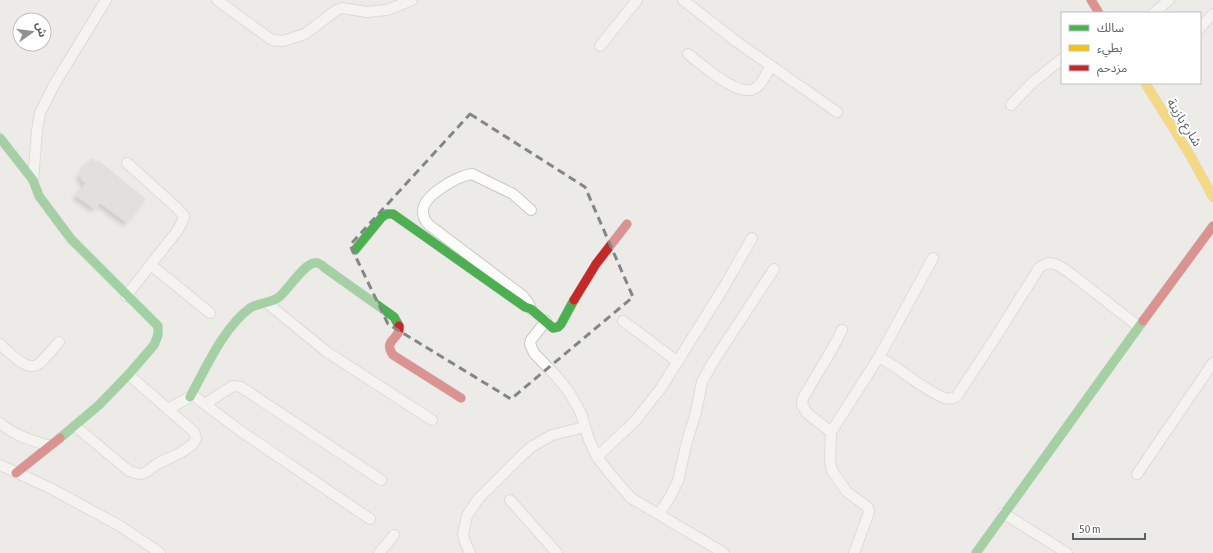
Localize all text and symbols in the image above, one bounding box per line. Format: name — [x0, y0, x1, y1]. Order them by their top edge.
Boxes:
north arrow — [12, 12, 52, 52]
legend — [1061, 12, 1201, 84]
text: ش — [33, 21, 49, 39]
text: سالك — [1097, 21, 1124, 35]
text: بطيء — [1097, 41, 1123, 58]
text: مزدحم — [1097, 61, 1127, 77]
street label: شارع بازينة — [1162, 96, 1205, 150]
scale bar — [1073, 515, 1145, 541]
text: 50 m — [1079, 522, 1101, 536]

